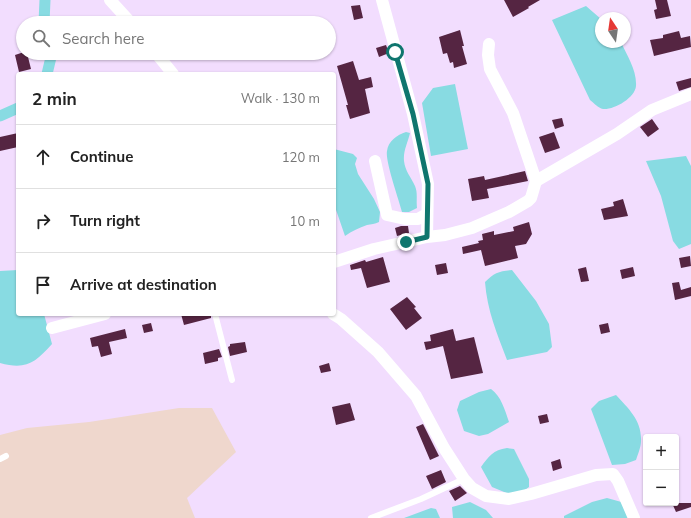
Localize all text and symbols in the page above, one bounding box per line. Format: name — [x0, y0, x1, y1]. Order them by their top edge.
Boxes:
north arrow — [595, 12, 631, 48]
search box — [16, 16, 336, 60]
icon: search — [30, 27, 52, 49]
text: Search here — [62, 29, 144, 48]
route start — [386, 43, 404, 61]
text: 2 min — [32, 88, 77, 109]
text: Walk · 130 m — [241, 90, 320, 106]
icon: ahead — [32, 146, 54, 168]
text: Continue — [70, 147, 133, 166]
text: 120 m — [282, 149, 320, 165]
icon: right — [32, 210, 54, 232]
text: Turn right — [70, 211, 140, 230]
text: 10 m — [290, 213, 320, 229]
route end — [397, 233, 415, 251]
icon: arrive — [32, 274, 54, 296]
text: Arrive at destination — [70, 275, 217, 294]
map controls — [643, 434, 679, 506]
button: + — [643, 434, 679, 470]
button: − — [643, 470, 679, 506]

